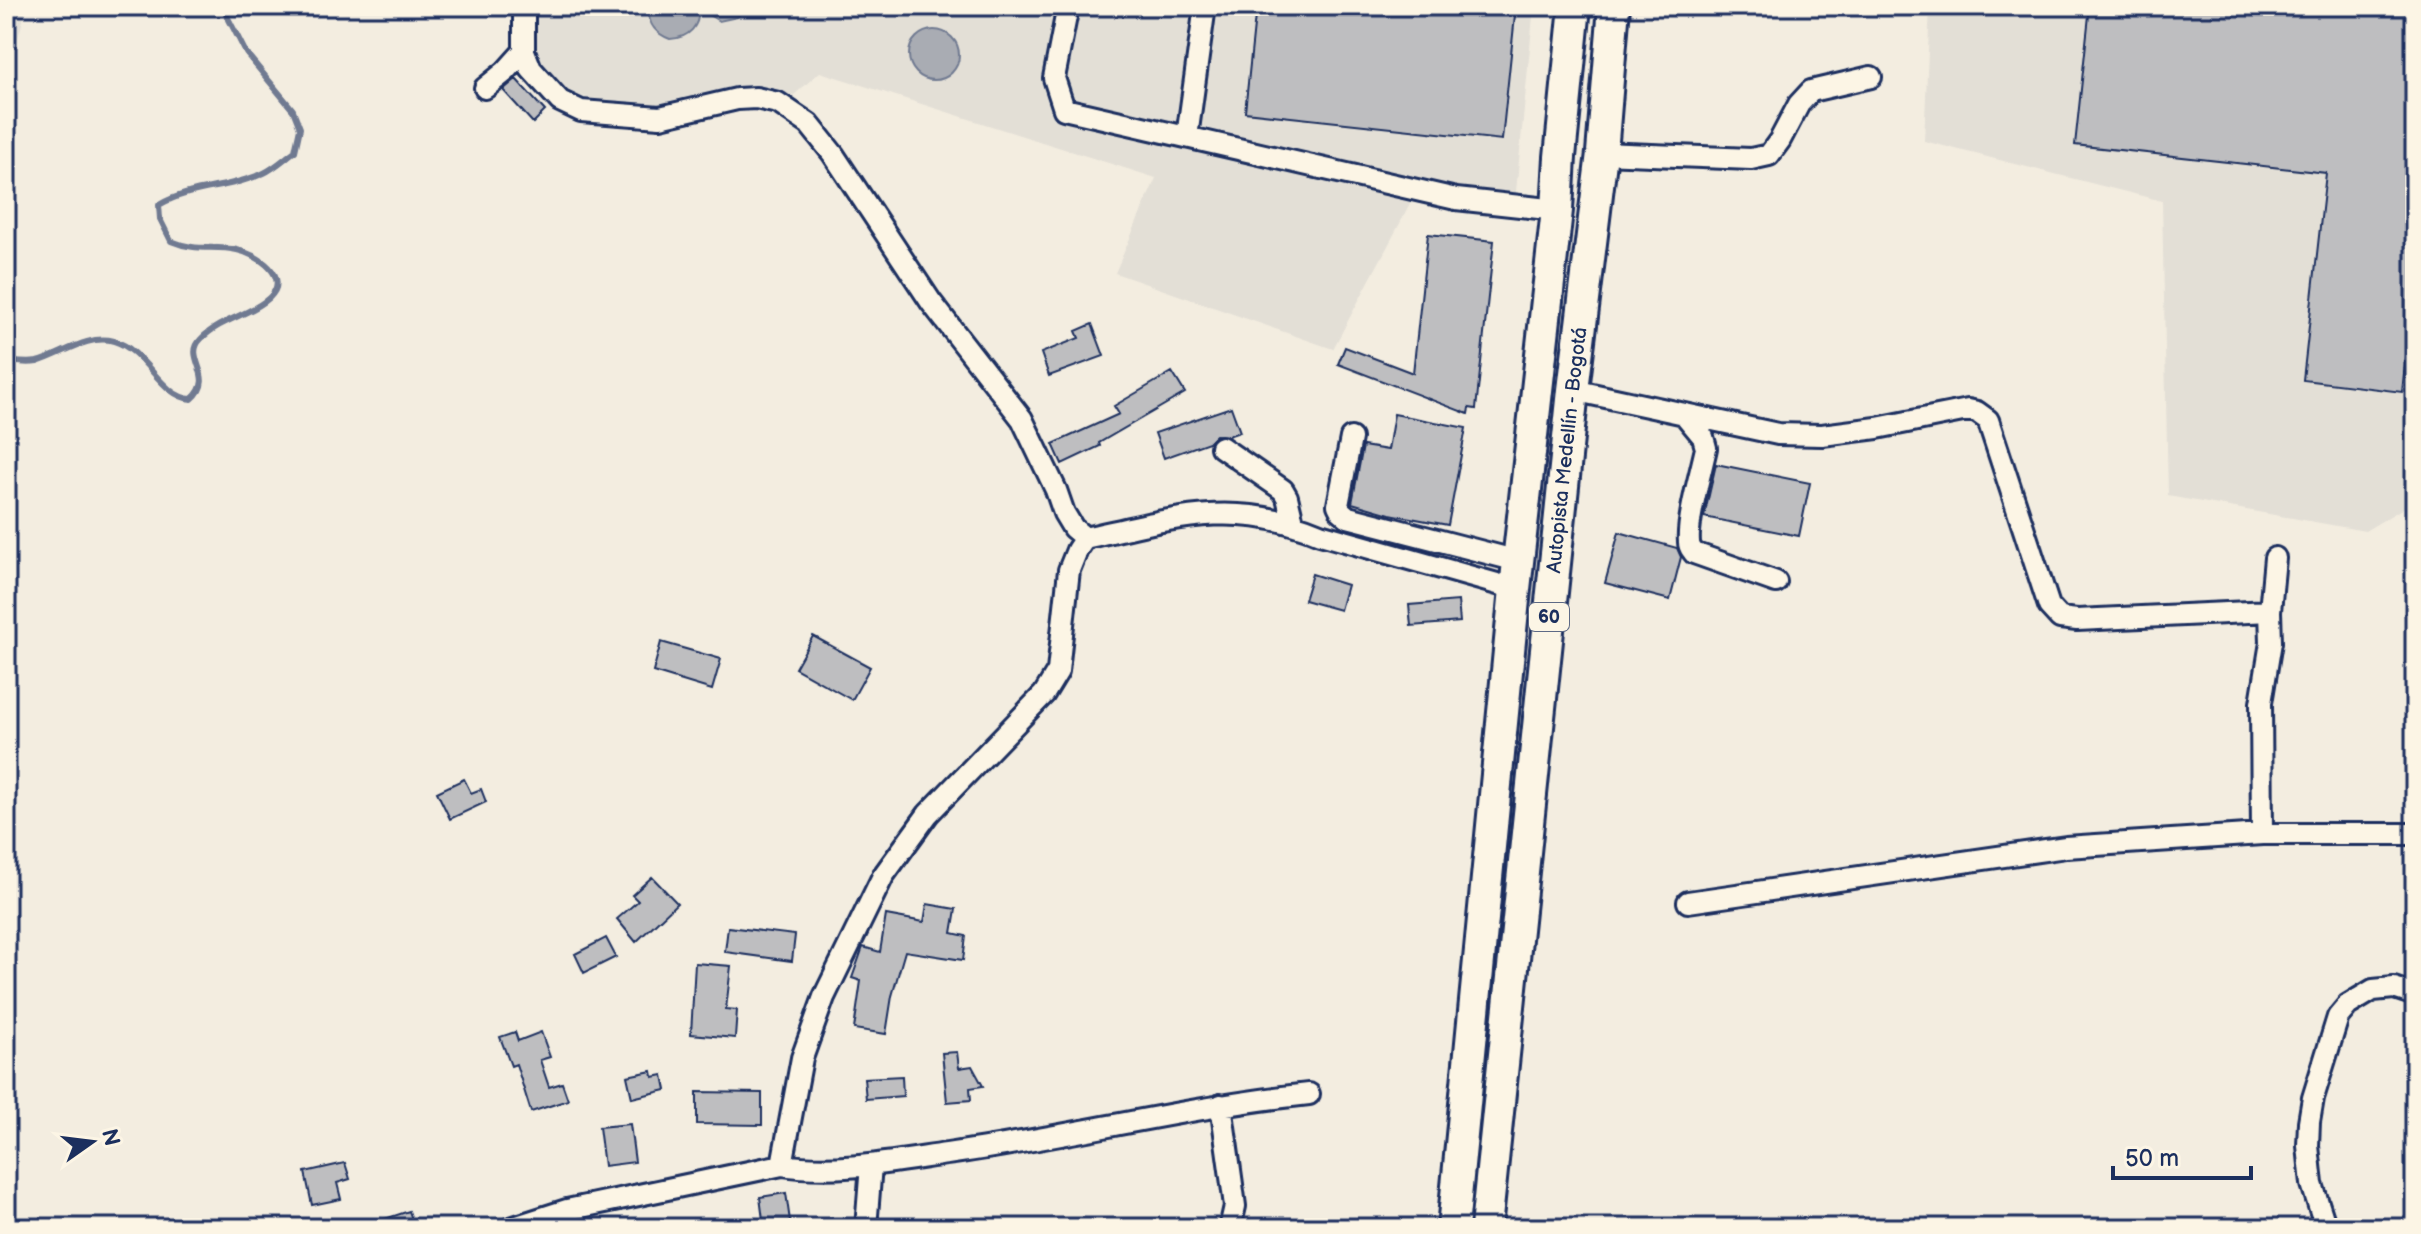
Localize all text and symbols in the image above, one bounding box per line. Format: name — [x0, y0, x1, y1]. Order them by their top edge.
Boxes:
street label: Autopista Medellín - Bogotá — [1542, 326, 1593, 574]
road number: 60 — [1529, 603, 1569, 631]
north arrow — [52, 1102, 132, 1182]
text: N — [95, 1126, 125, 1149]
scale bar — [2113, 1130, 2251, 1180]
text: 50 m — [2125, 1144, 2179, 1173]

